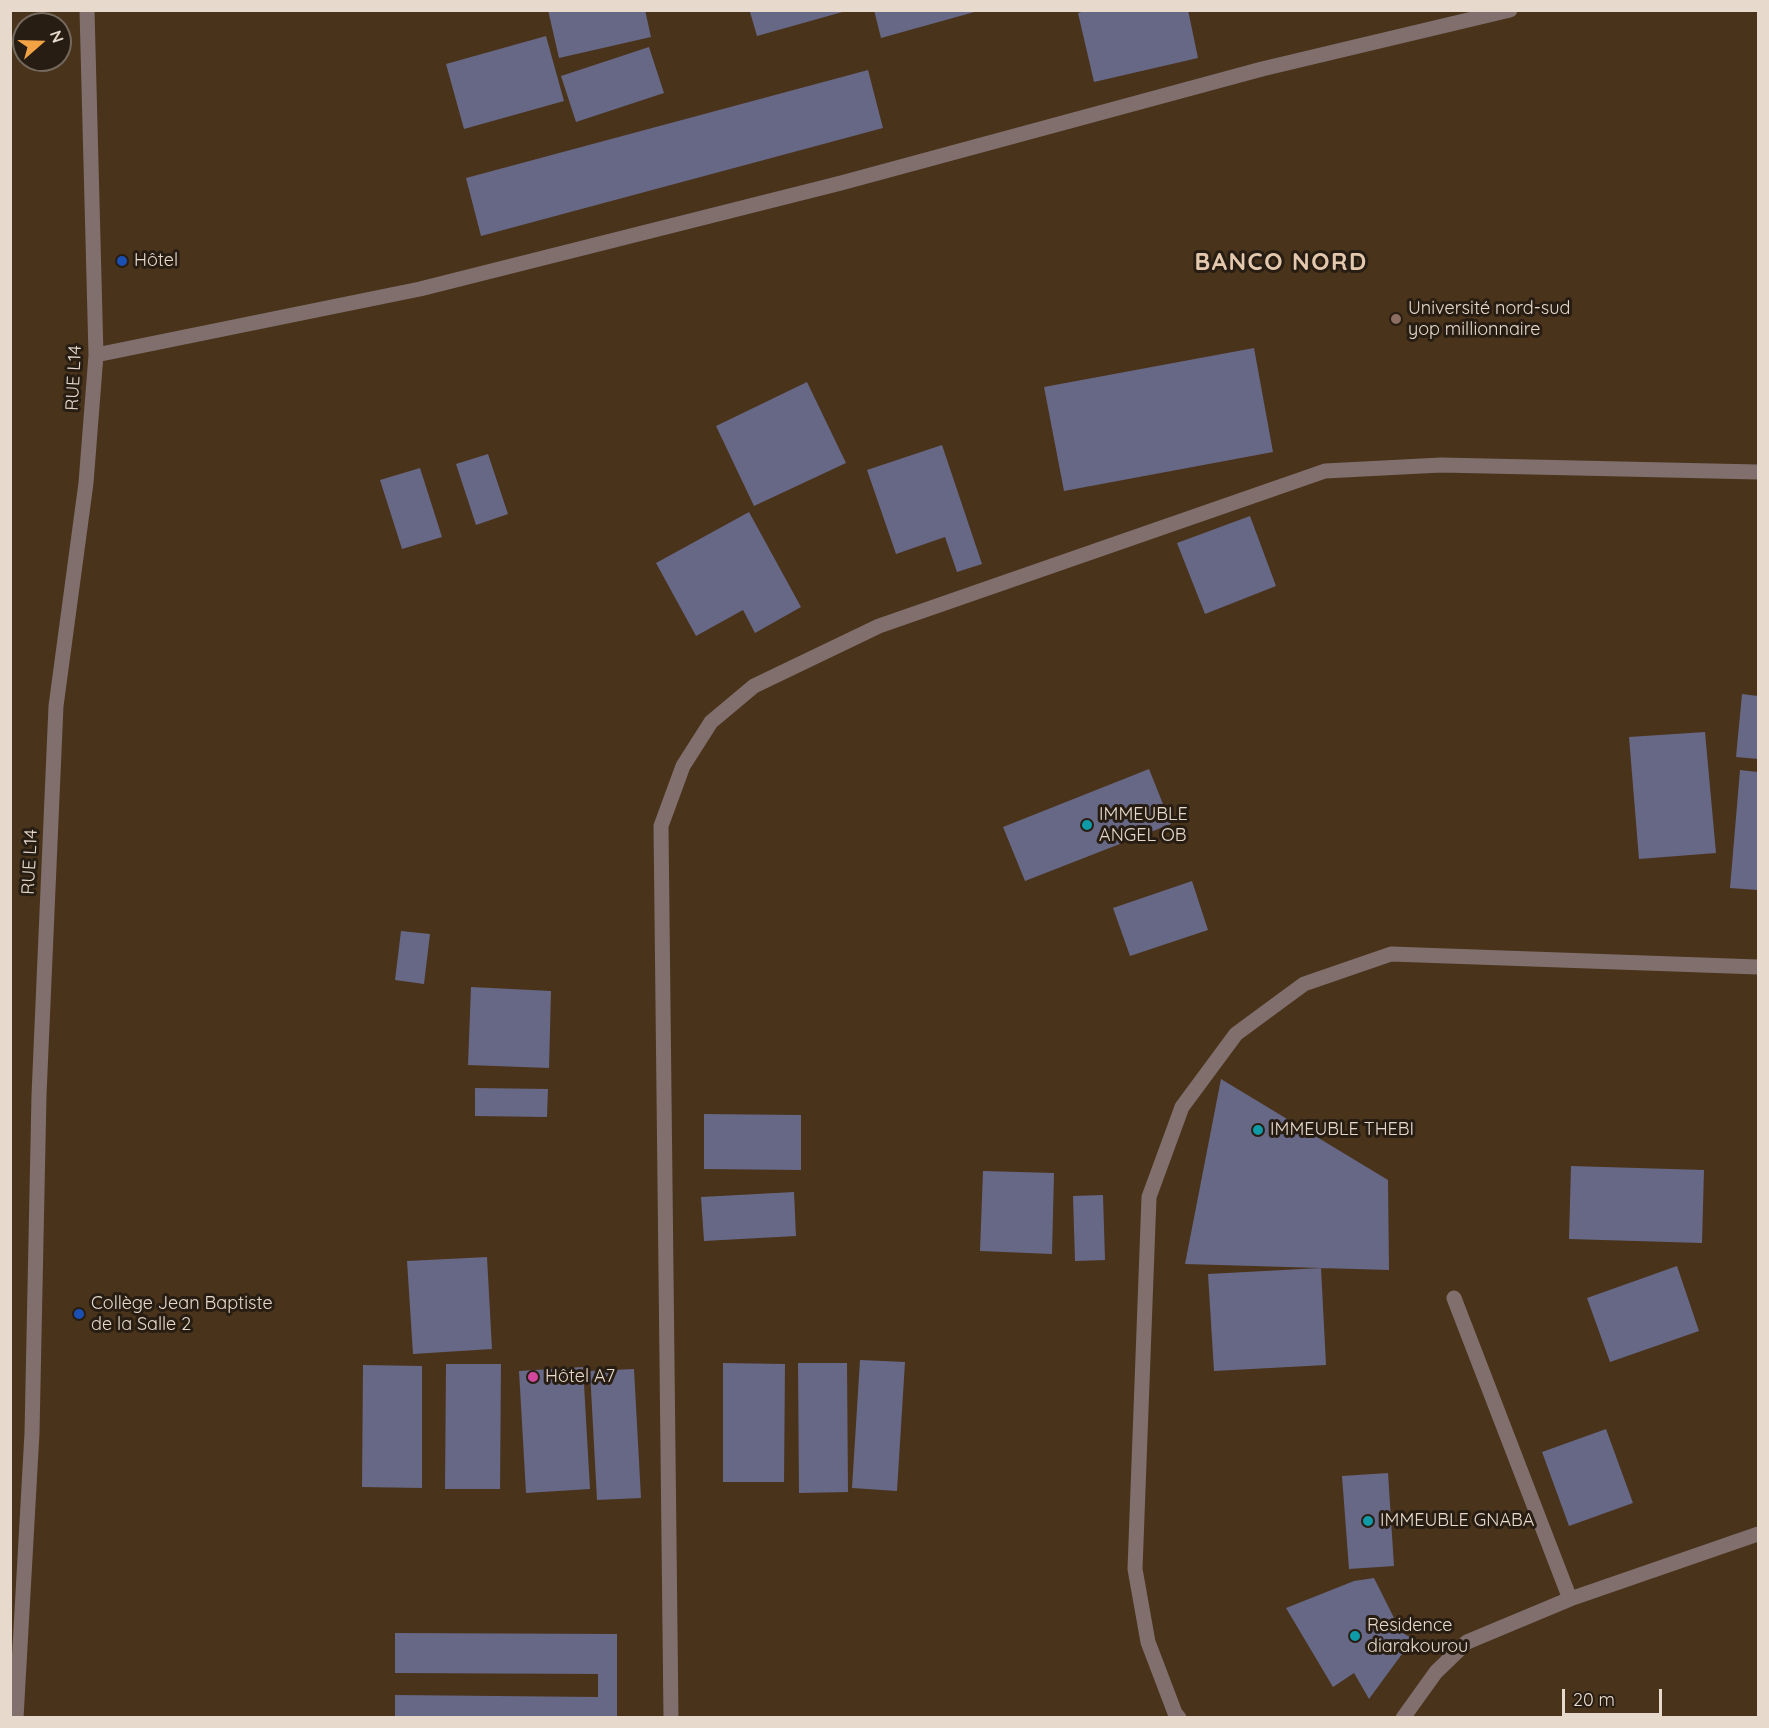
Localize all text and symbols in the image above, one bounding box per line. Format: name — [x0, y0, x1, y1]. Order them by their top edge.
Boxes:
north arrow — [12, 12, 72, 72]
text: N — [46, 28, 68, 45]
district label: BANCO NORD — [1194, 249, 1368, 277]
place label: Hôtel — [134, 250, 178, 272]
marker: Hôtel — [115, 254, 129, 268]
place label: Université nord-sud yop millionnaire — [1408, 298, 1570, 340]
marker: Université nord-sud yop millionnaire — [1389, 312, 1403, 326]
street label: RUE L14 — [62, 345, 86, 411]
place label: IMMEUBLE ANGEL OB — [1099, 804, 1188, 846]
marker: IMMEUBLE ANGEL OB — [1080, 818, 1094, 832]
street label: RUE L14 — [18, 829, 42, 895]
place label: IMMEUBLE THEBI — [1270, 1119, 1414, 1141]
marker: IMMEUBLE THEBI — [1251, 1123, 1265, 1137]
place label: Collège Jean Baptiste de la Salle 2 — [91, 1293, 273, 1336]
marker: Collège Jean Baptiste de la Salle 2 — [72, 1307, 86, 1321]
place label: Hôtel A7 — [545, 1366, 615, 1388]
marker: Hôtel A7 — [526, 1370, 540, 1384]
place label: IMMEUBLE GNABA — [1380, 1510, 1534, 1532]
marker: IMMEUBLE GNABA — [1361, 1514, 1375, 1528]
place label: Residence diarakourou — [1367, 1615, 1468, 1658]
marker: Residence diarakourou — [1348, 1629, 1362, 1643]
scale bar — [1565, 1677, 1666, 1715]
text: 20 m — [1573, 1688, 1615, 1711]

